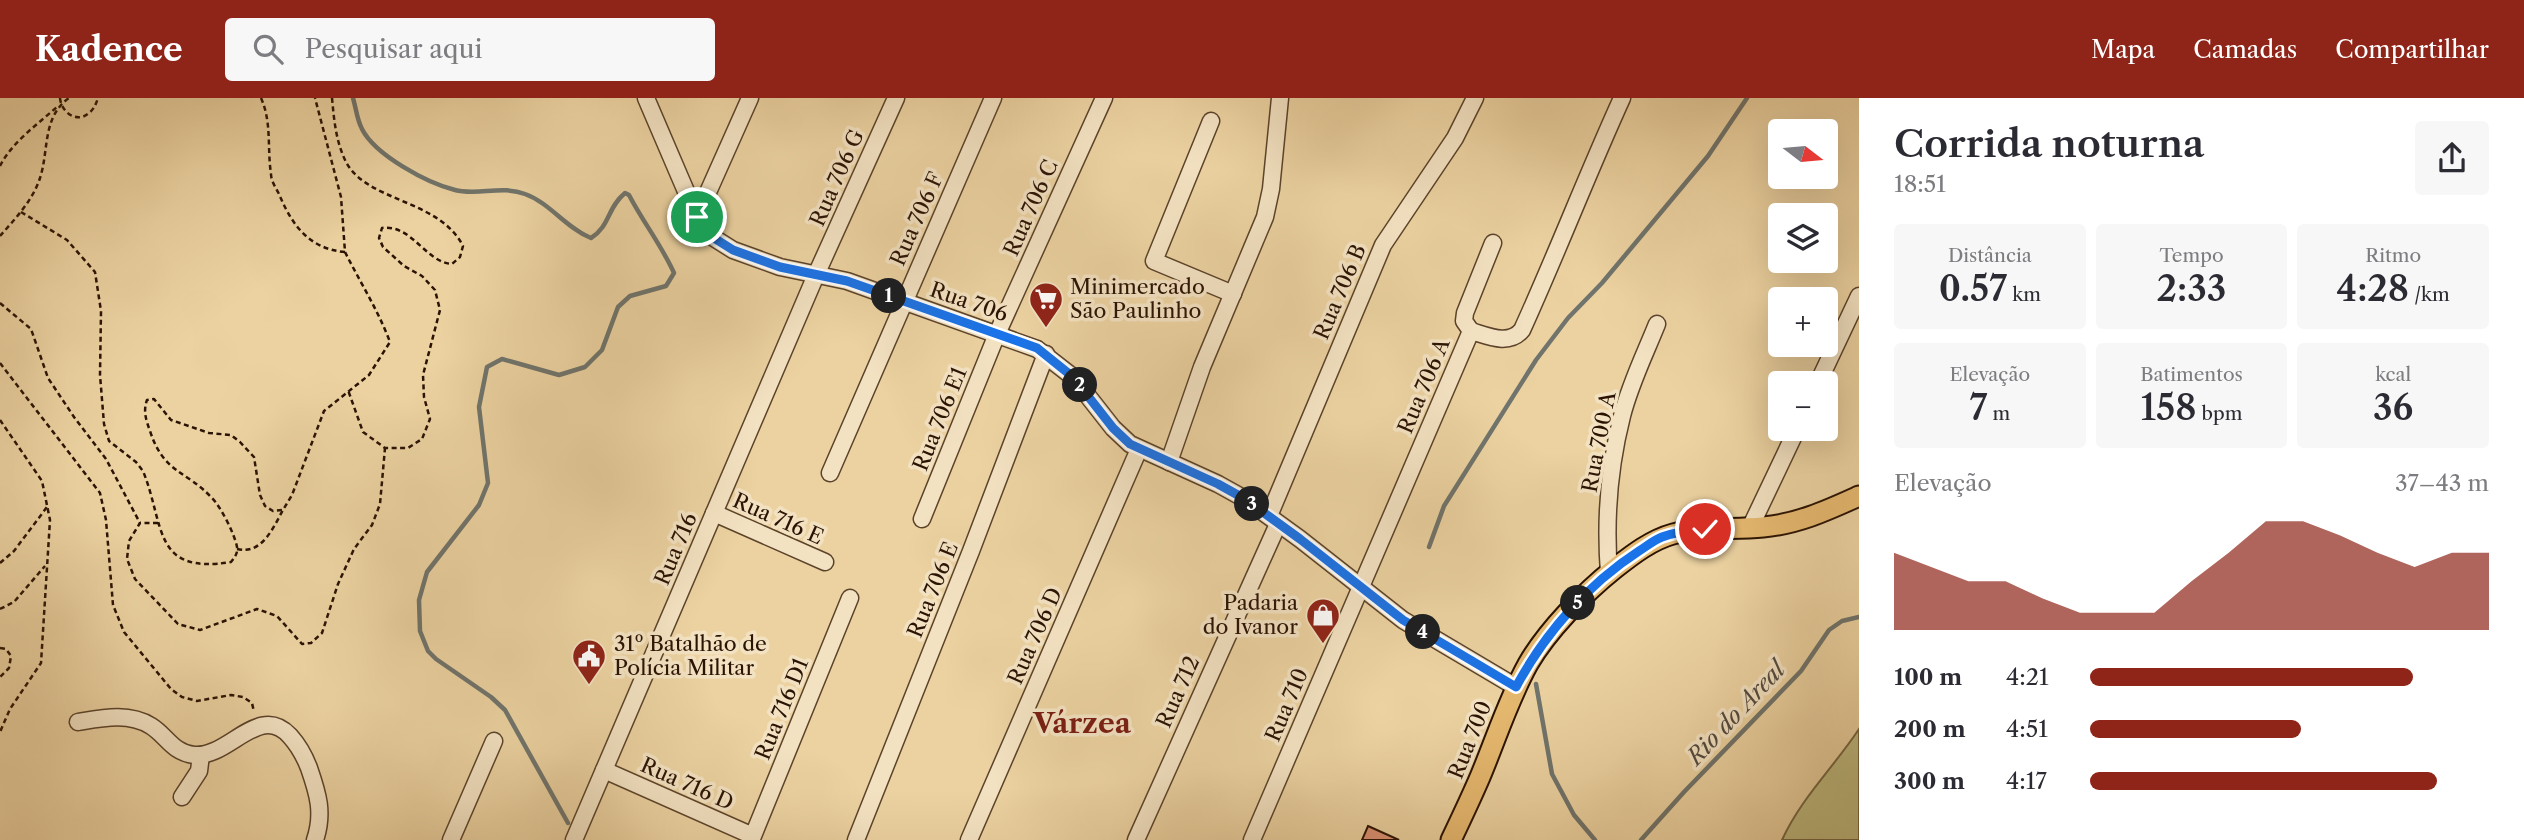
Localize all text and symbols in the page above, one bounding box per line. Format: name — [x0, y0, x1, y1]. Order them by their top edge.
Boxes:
search box — [225, 18, 715, 81]
text: Kadence — [35, 29, 183, 70]
icon: search — [249, 30, 287, 68]
text: Pesquisar aqui — [305, 33, 482, 65]
text: Mapa — [2091, 35, 2155, 64]
text: Camadas — [2193, 35, 2297, 64]
text: Compartilhar — [2335, 35, 2489, 64]
north arrow — [1768, 119, 1838, 189]
map controls — [1768, 119, 1838, 441]
text: Corrida noturna — [1894, 120, 2204, 167]
button: share — [2415, 121, 2489, 195]
street label: Rua 706 G — [804, 126, 869, 230]
street label: Rua 706 C — [998, 156, 1063, 260]
street label: Rua 706 F — [885, 168, 948, 269]
text: 18:51 — [1894, 170, 1946, 198]
pin — [667, 187, 727, 247]
icon: arrive — [678, 198, 716, 236]
button: layers — [1768, 203, 1838, 273]
street label: Rua 706 B — [1308, 240, 1371, 343]
text: Distância — [1948, 244, 2032, 267]
text: Tempo — [2159, 244, 2224, 267]
text: Ritmo — [2365, 244, 2421, 267]
text: 0.57 — [1939, 267, 2007, 310]
text: 2:33 — [2157, 267, 2226, 310]
text: 4:28 — [2337, 267, 2409, 310]
place label: Minimercado São Paulinho — [1070, 274, 1205, 323]
street label: Rua 706 — [927, 277, 1011, 326]
pin: 1 — [872, 278, 906, 314]
supermarket icon: Minimercado São Paulinho — [1027, 280, 1065, 329]
text: km — [2007, 283, 2041, 306]
text: /km — [2409, 283, 2450, 306]
text: 1 — [884, 284, 893, 307]
button: + — [1768, 287, 1838, 357]
street label: Rua 706 A — [1392, 334, 1455, 437]
street label: Rua 706 E1 — [907, 363, 972, 474]
text: Elevação — [1950, 363, 2030, 386]
text: Batimentos — [2140, 363, 2243, 386]
text: kcal — [2375, 363, 2411, 386]
pin: 2 — [1062, 368, 1098, 402]
button: − — [1768, 371, 1838, 441]
text: 2 — [1074, 373, 1085, 396]
text: 7 — [1969, 386, 1987, 429]
text: 158 — [2141, 386, 2196, 429]
text: 36 — [2373, 386, 2413, 429]
street label: Rua 700 A — [1577, 389, 1621, 494]
text: m — [1987, 402, 2010, 425]
text: bpm — [2196, 402, 2242, 425]
text: Elevação — [1894, 469, 1992, 497]
text: 37–43 m — [2395, 469, 2489, 497]
pin: 3 — [1234, 486, 1270, 522]
street label: Rua 716 E — [729, 488, 827, 550]
text: 3 — [1246, 492, 1257, 515]
pin — [1675, 499, 1735, 559]
street label: Rua 716 — [649, 509, 702, 589]
icon: check — [1686, 510, 1724, 548]
street label: Rua 706 E — [902, 538, 963, 641]
street label: Rua 706 D — [1002, 584, 1067, 688]
pin: 5 — [1560, 586, 1596, 620]
place label: Padaria do Ivanor — [1203, 590, 1299, 639]
text: 5 — [1572, 591, 1583, 614]
shop icon: Padaria do Ivanor — [1304, 596, 1342, 645]
pin: 4 — [1406, 614, 1440, 650]
text: 4 — [1417, 620, 1428, 643]
place label: 31º Batalhão de Polícia Militar — [614, 631, 767, 680]
public building icon: 31º Batalhão de Polícia Militar — [570, 637, 608, 686]
street label: Rua 712 — [1151, 652, 1204, 732]
street label: Rua 716 D1 — [750, 654, 813, 763]
water label: Rio do Areal — [1680, 654, 1793, 772]
text: 100 m — [1894, 663, 1962, 691]
text: 4:21 — [2006, 663, 2049, 691]
street label: Rua 710 — [1260, 664, 1313, 745]
street label: Rua 700 — [1443, 697, 1496, 782]
district label: Várzea — [1032, 706, 1132, 740]
text: 200 m — [1894, 715, 1966, 743]
text: 4:51 — [2006, 715, 2048, 743]
street label: Rua 716 D — [637, 752, 737, 815]
text: 300 m — [1894, 767, 1965, 795]
text: 4:17 — [2006, 767, 2047, 795]

